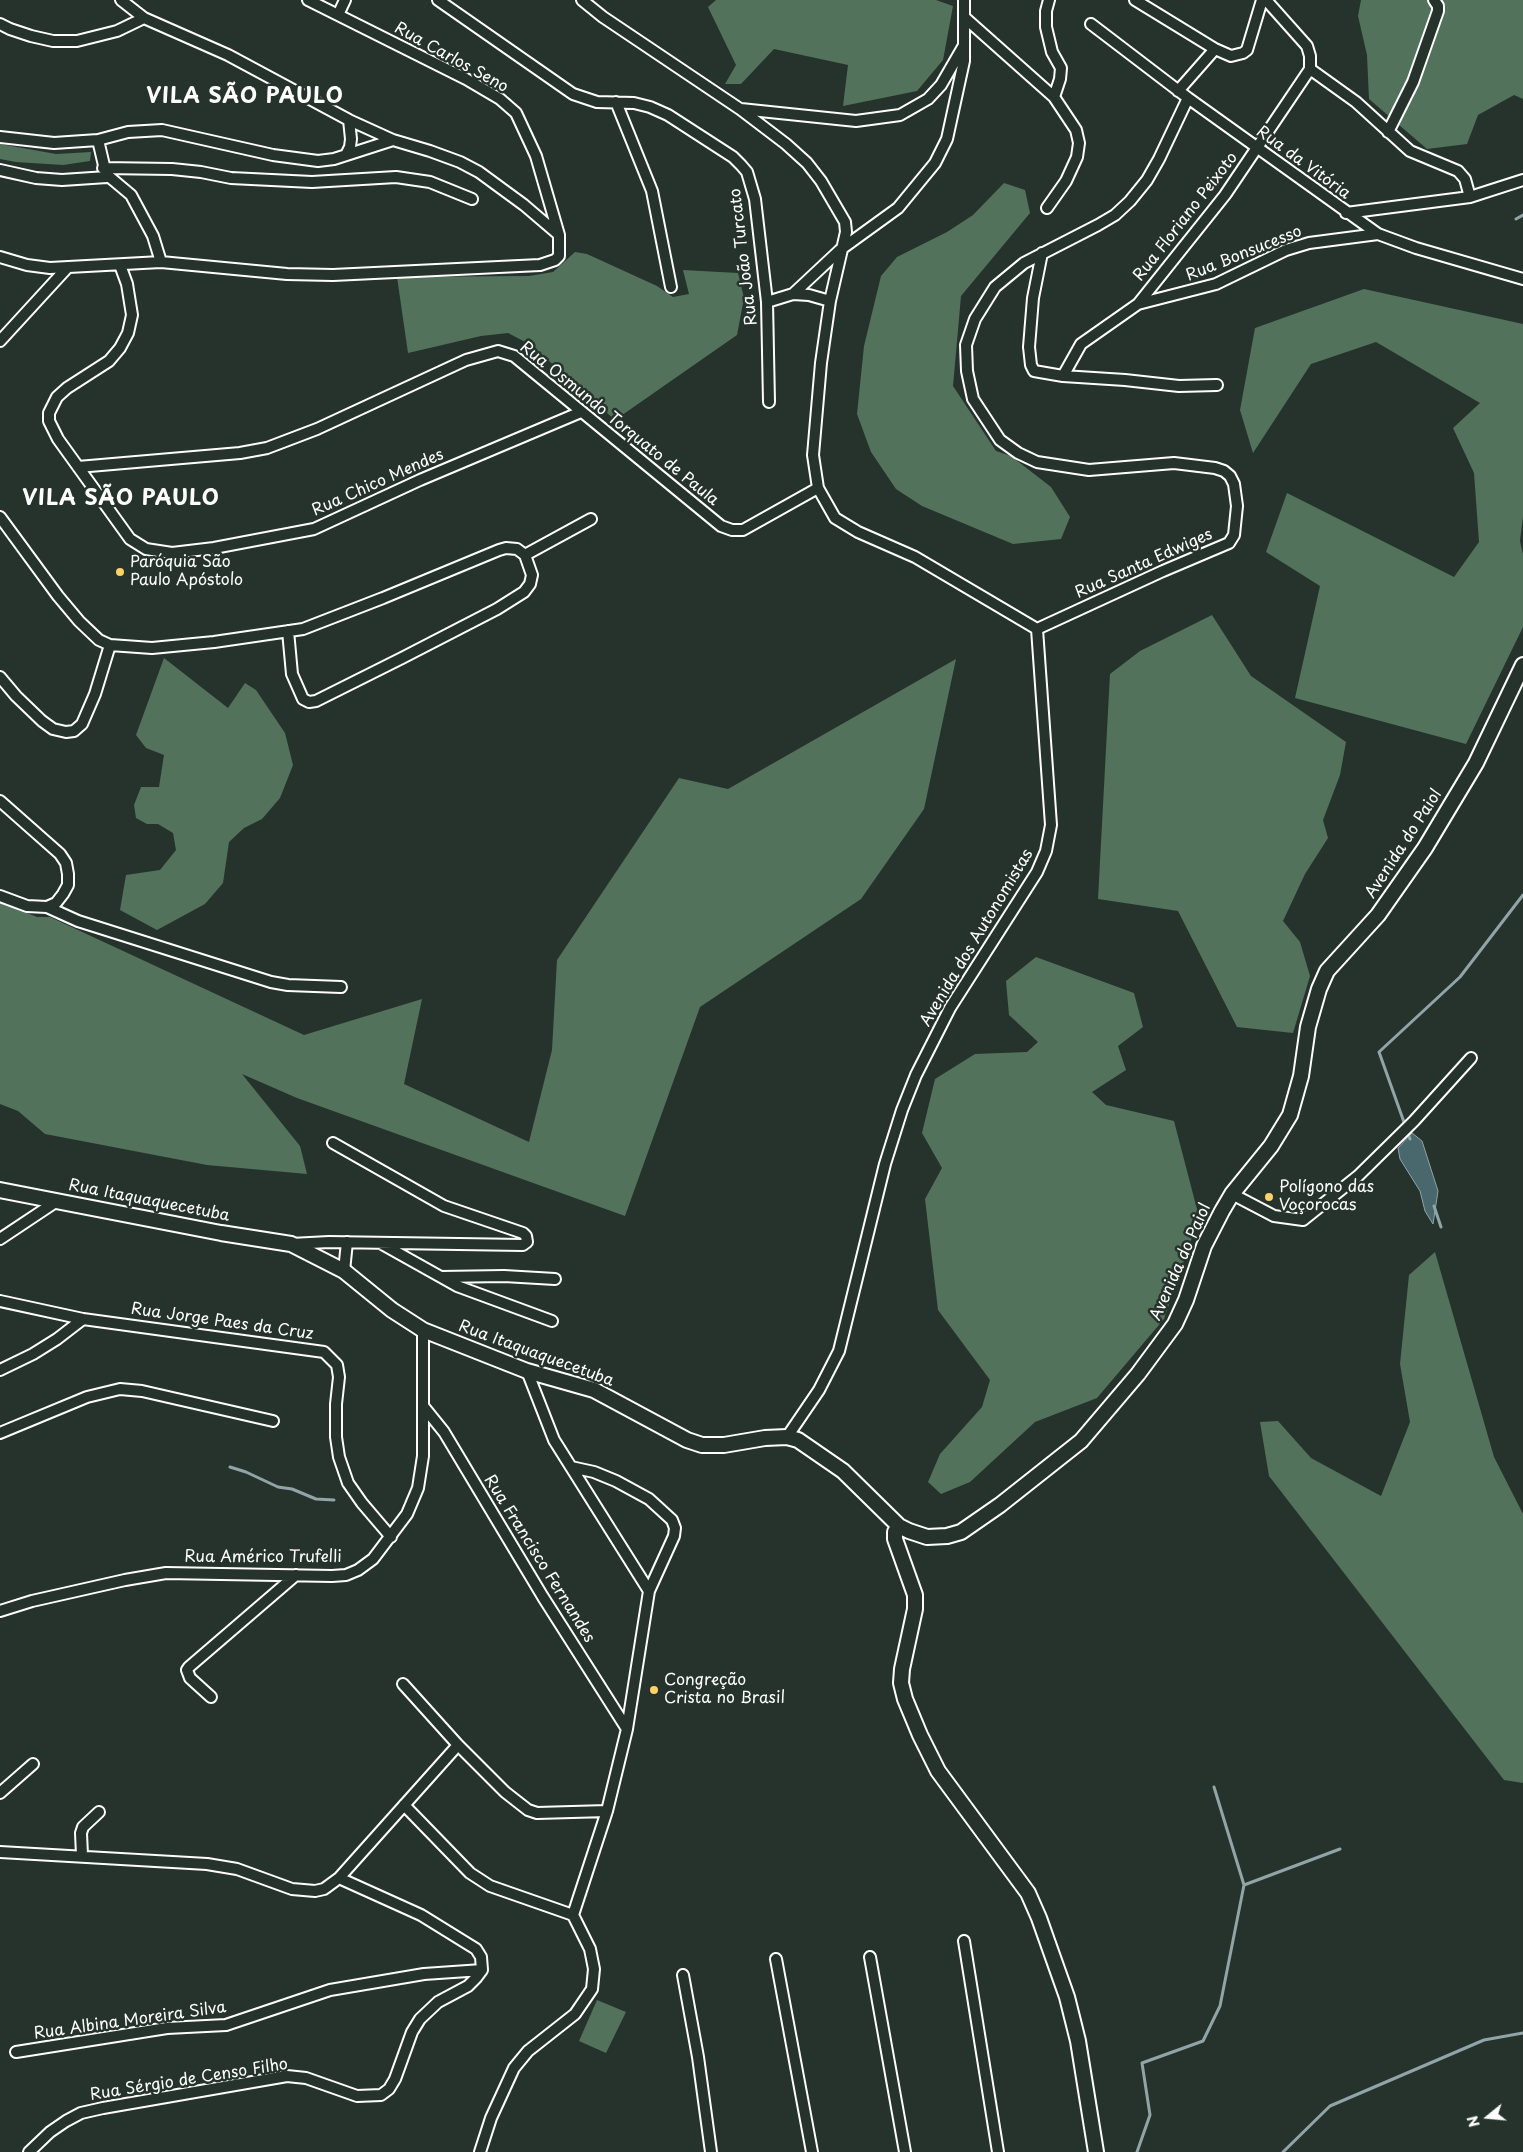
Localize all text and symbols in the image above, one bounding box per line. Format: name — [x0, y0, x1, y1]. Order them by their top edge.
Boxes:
street label: Rua Carlos Seno — [391, 19, 511, 97]
district label: VILA SÃO PAULO — [145, 84, 345, 110]
street label: Rua da Vitória — [1252, 122, 1354, 204]
street label: Rua Floriano Peixoto — [1130, 149, 1242, 285]
street label: Rua João Turcato — [726, 187, 762, 327]
street label: Rua Bonsucesso — [1183, 222, 1305, 286]
street label: Rua Osmundo Torquato de Paula — [516, 338, 722, 510]
street label: Rua Chico Mendes — [309, 445, 447, 521]
district label: VILA SÃO PAULO — [21, 486, 221, 512]
street label: Rua Santa Edwiges — [1072, 525, 1216, 603]
place label: Paróquia São Paulo Apóstolo — [130, 553, 243, 591]
marker: Paróquia São Paulo Apóstolo — [114, 566, 126, 578]
street label: Avenida do Paiol — [1362, 786, 1446, 902]
street label: Avenida dos Autonomistas — [916, 846, 1038, 1030]
street label: Rua Itaquaquecetuba — [67, 1176, 231, 1226]
place label: Polígono das Voçorocas — [1279, 1178, 1374, 1216]
marker: Polígono das Voçorocas — [1263, 1191, 1275, 1203]
street label: Avenida do Paiol — [1147, 1200, 1215, 1324]
street label: Rua Jorge Paes da Cruz — [130, 1300, 314, 1344]
street label: Rua Itaquaquecetuba — [456, 1317, 616, 1391]
street label: Rua Francisco Fernandes — [479, 1472, 599, 1646]
street label: Rua Américo Trufelli — [184, 1548, 342, 1568]
place label: Congreção Crista no Brasil — [664, 1671, 785, 1709]
marker: Congreção Crista no Brasil — [648, 1684, 660, 1696]
street label: Rua Albina Moreira Silva — [33, 1998, 227, 2044]
street label: Rua Sérgio de Censo Filho — [89, 2055, 289, 2105]
north arrow — [1463, 2092, 1513, 2142]
text: N — [1462, 2113, 1485, 2130]

